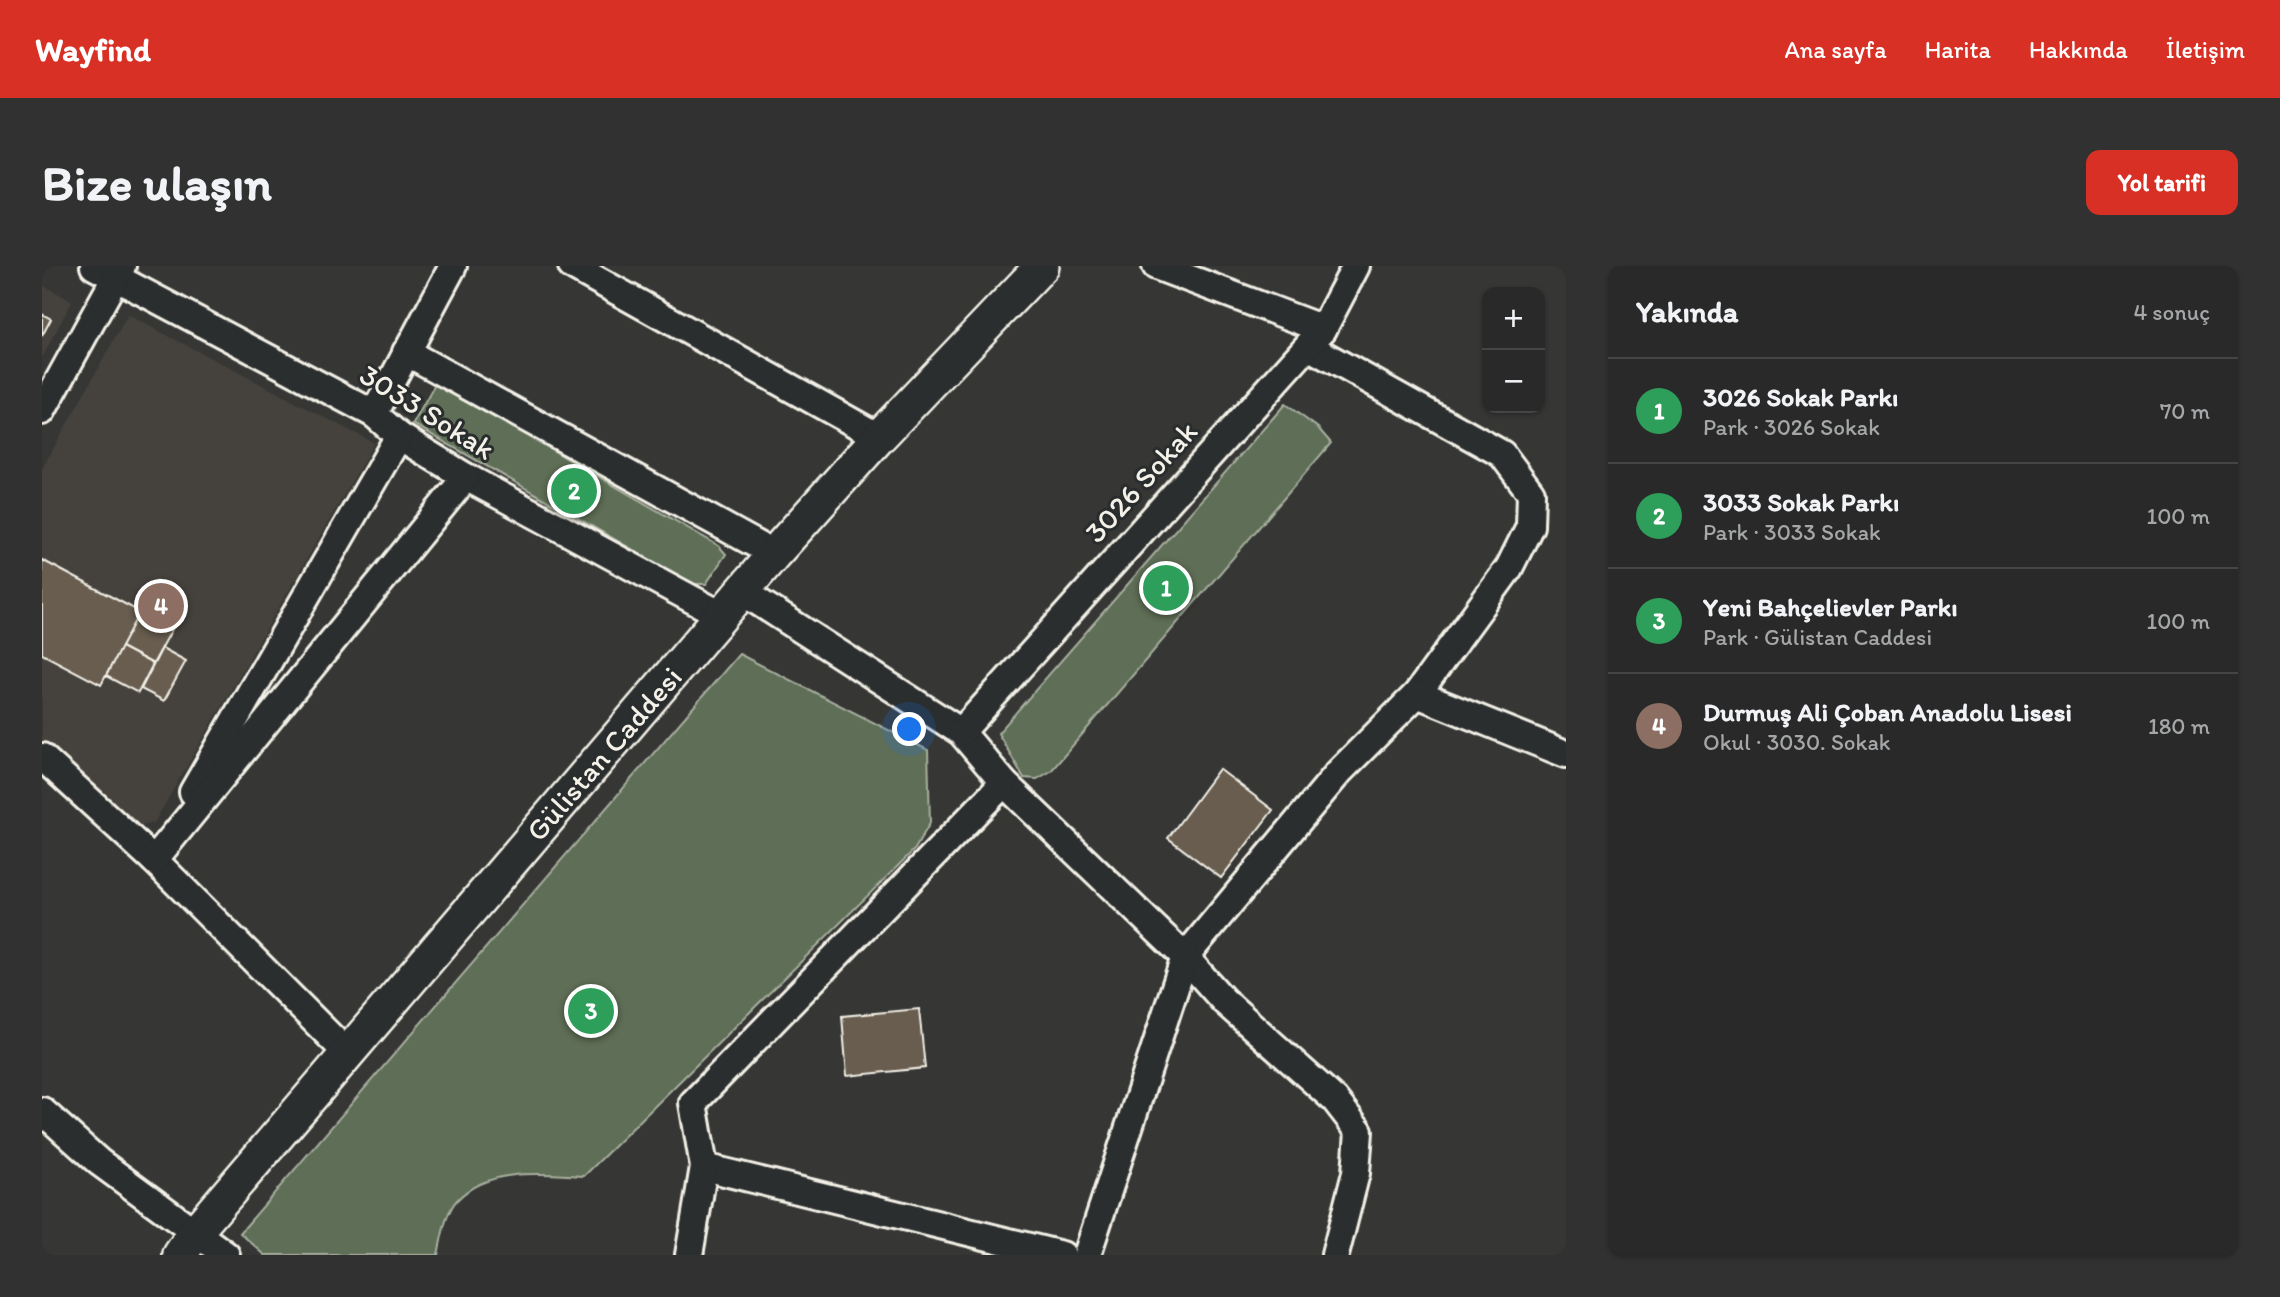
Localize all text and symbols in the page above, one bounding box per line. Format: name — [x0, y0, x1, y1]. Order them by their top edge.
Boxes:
text: Wayfind — [35, 30, 151, 69]
text: Ana sayfa — [1784, 35, 1887, 64]
text: Harita — [1925, 35, 1991, 64]
text: Hakkında — [2029, 35, 2128, 64]
text: İletişim — [2166, 35, 2245, 64]
button: Yol tarifi — [2086, 150, 2238, 215]
text: Bize ulaşın — [42, 153, 272, 212]
map controls — [1482, 287, 1545, 413]
button: + — [1482, 287, 1545, 350]
text: Yakında — [1636, 293, 1738, 330]
text: 4 sonuç — [2133, 298, 2210, 326]
button: − — [1482, 350, 1545, 413]
street label: 3033 Sokak — [353, 356, 502, 468]
text: 3026 Sokak Parkı — [1703, 381, 1899, 413]
text: 1 — [1654, 397, 1664, 425]
text: 70 m — [2160, 397, 2210, 425]
street label: 3026 Sokak — [1076, 413, 1205, 550]
text: Park · 3026 Sokak — [1703, 413, 1880, 441]
pin: 2 — [551, 465, 597, 517]
text: 3033 Sokak Parkı — [1703, 486, 1899, 518]
text: 2 — [1653, 502, 1665, 530]
text: 100 m — [2146, 502, 2210, 530]
text: Park · 3033 Sokak — [1703, 518, 1881, 546]
pin: 1 — [1143, 562, 1189, 614]
pin: 4 — [138, 580, 184, 632]
text: Yeni Bahçelievler Parkı — [1703, 591, 1958, 623]
text: 3 — [1653, 607, 1665, 635]
text: 100 m — [2146, 607, 2210, 635]
text: Park · Gülistan Caddesi — [1703, 623, 1932, 651]
street label: Gülistan Caddesi — [518, 659, 689, 848]
text: Durmuş Ali Çoban Anadolu Lisesi — [1703, 696, 2072, 728]
your location — [892, 712, 926, 746]
text: 4 — [1652, 712, 1666, 740]
text: 180 m — [2148, 712, 2210, 740]
text: Okul · 3030. Sokak — [1703, 728, 1891, 756]
pin: 3 — [568, 985, 614, 1037]

